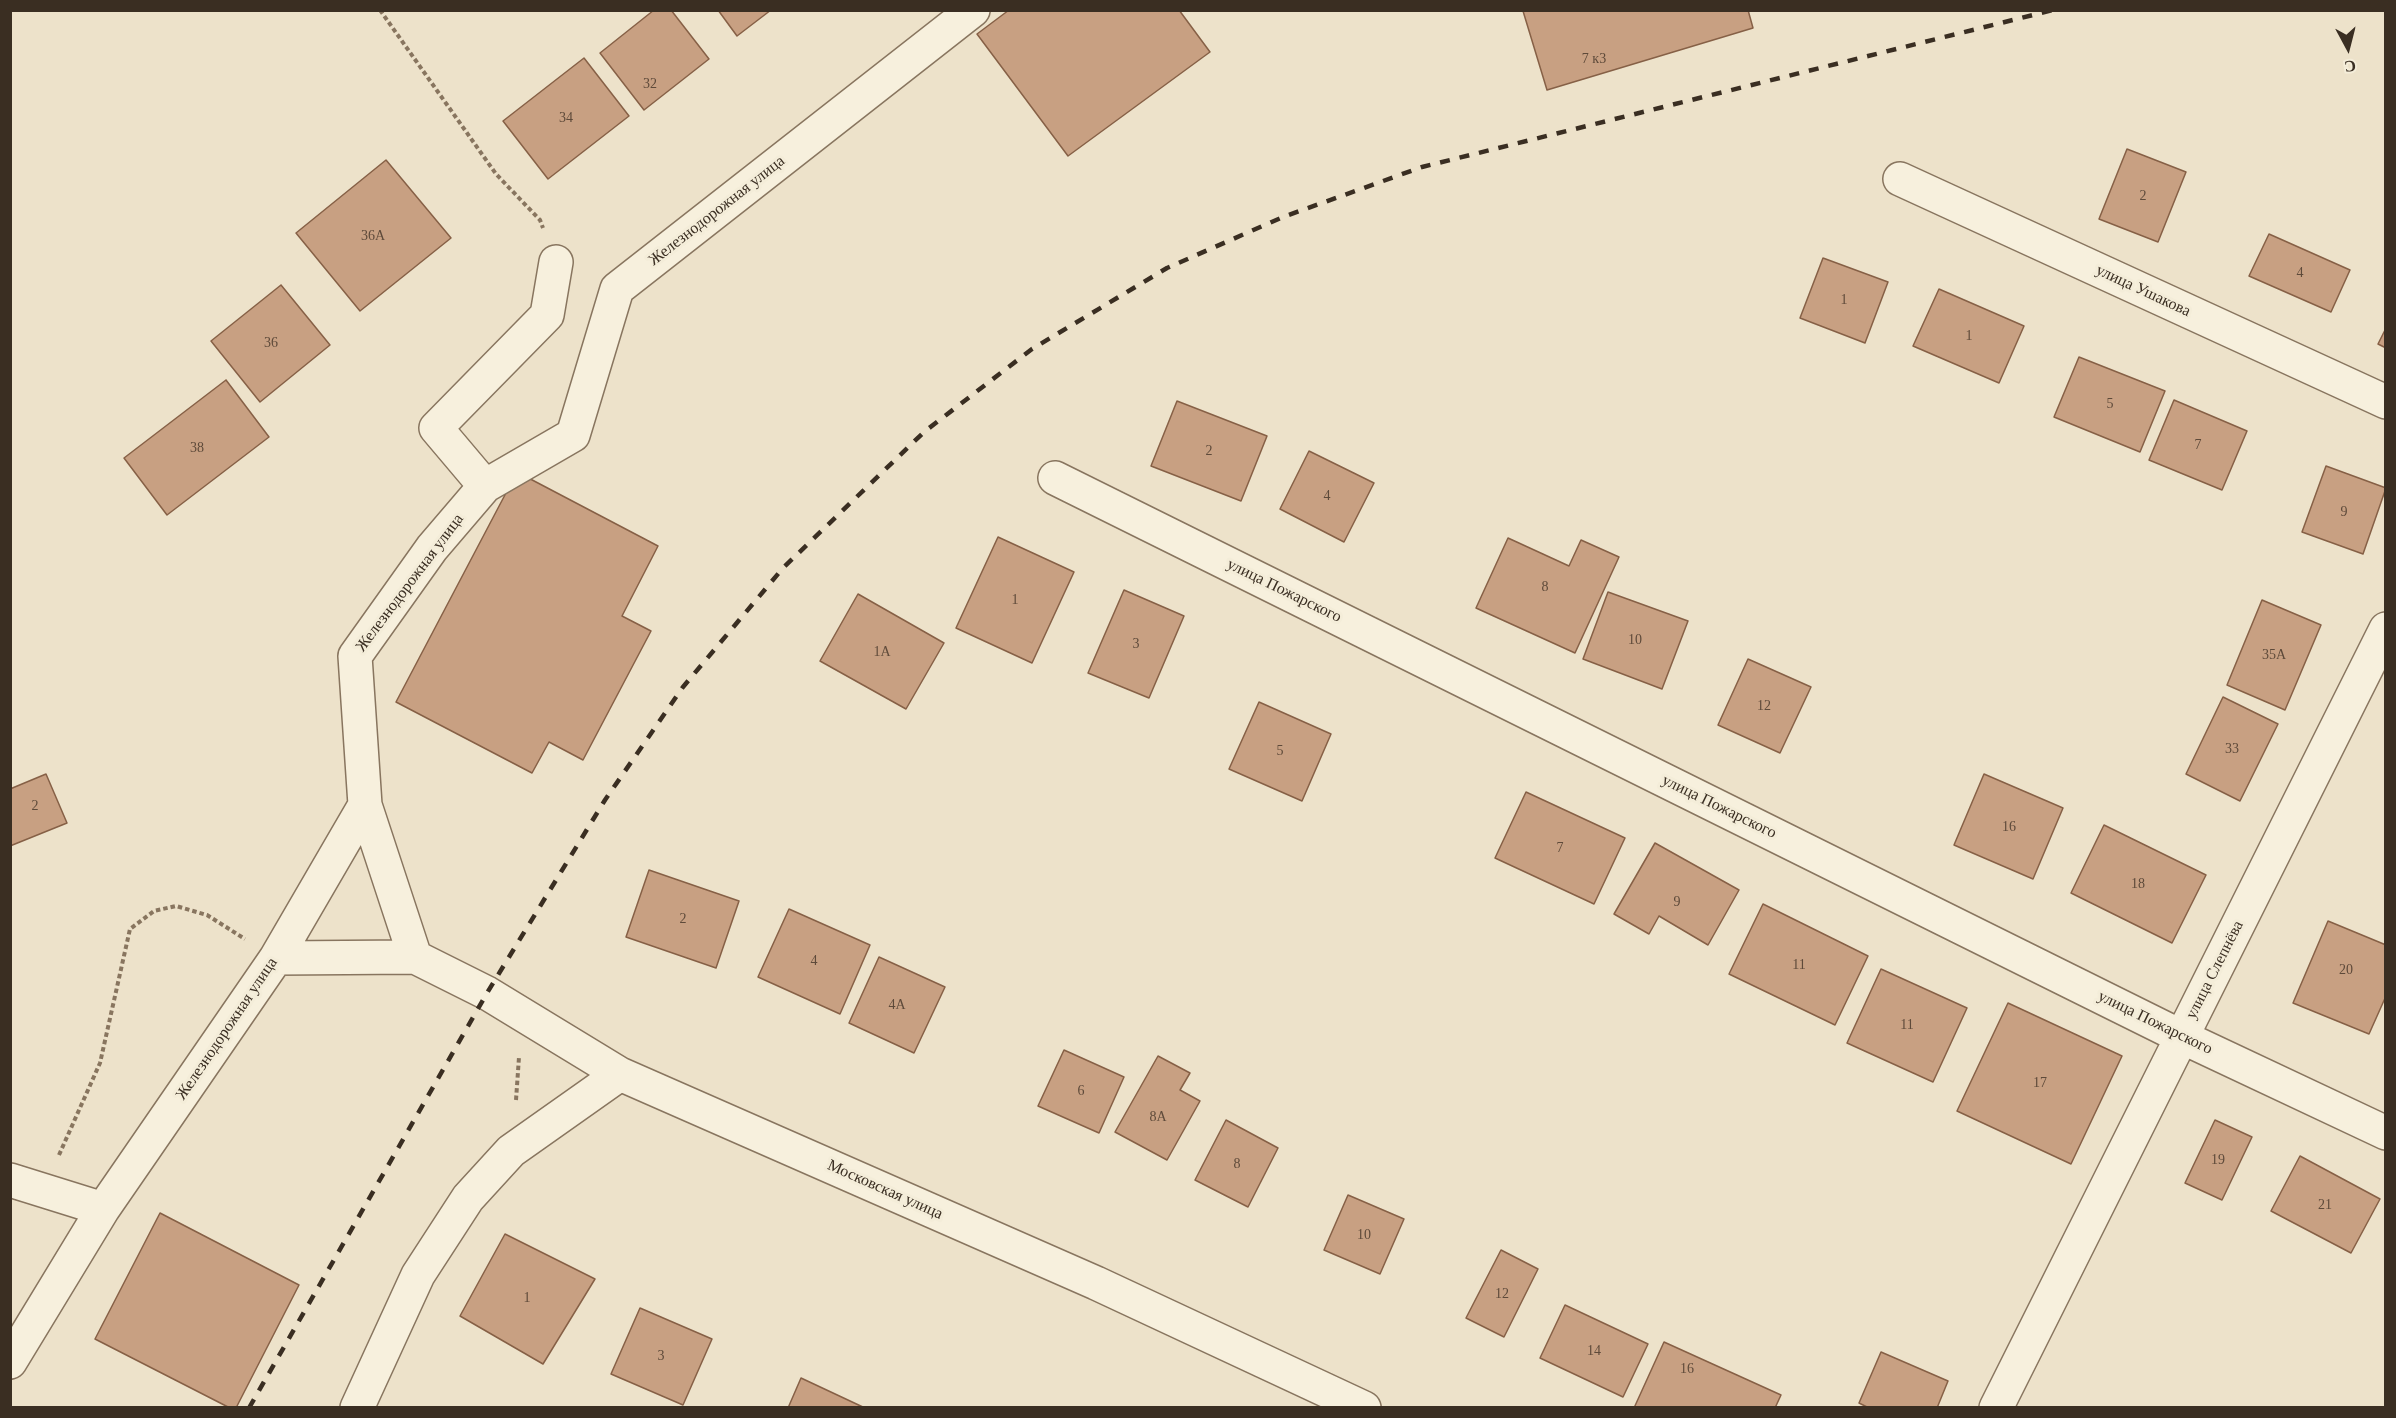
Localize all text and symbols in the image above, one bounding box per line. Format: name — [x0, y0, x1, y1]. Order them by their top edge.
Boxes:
north arrow — [2318, 18, 2378, 78]
house number: 7 к3 — [1582, 51, 1606, 67]
text: С — [2343, 57, 2357, 76]
house number: 32 — [643, 76, 657, 92]
house number: 34 — [559, 110, 573, 126]
street label: Железнодорожная улица — [645, 152, 789, 270]
house number: 2 — [2140, 188, 2146, 204]
house number: 36А — [361, 228, 385, 244]
street label: улица Ушакова — [2093, 261, 2193, 321]
house number: 4 — [2296, 265, 2304, 281]
house number: 1 — [1840, 292, 1847, 308]
house number: 1 — [1966, 328, 1972, 344]
house number: 36 — [264, 335, 278, 351]
house number: 5 — [2106, 396, 2114, 412]
house number: 7 — [2194, 437, 2202, 453]
house number: 38 — [190, 440, 204, 456]
house number: 2 — [1206, 443, 1212, 459]
house number: 4 — [1324, 488, 1330, 504]
house number: 9 — [2340, 504, 2348, 520]
street label: Железнодорожная улица — [352, 510, 468, 656]
street label: улица Пожарского — [1224, 555, 1344, 627]
house number: 8 — [1542, 579, 1548, 595]
house number: 1 — [1011, 592, 1018, 608]
house number: 10 — [1628, 632, 1642, 648]
house number: 3 — [1132, 636, 1140, 652]
house number: 1А — [873, 644, 891, 660]
house number: 35А — [2262, 647, 2286, 663]
house number: 12 — [1757, 698, 1771, 714]
house number: 33 — [2225, 741, 2239, 757]
house number: 5 — [1276, 743, 1284, 759]
street label: улица Пожарского — [1659, 771, 1779, 843]
house number: 2 — [32, 798, 38, 814]
house number: 16 — [2002, 819, 2016, 835]
house number: 7 — [1556, 840, 1564, 856]
house number: 18 — [2131, 876, 2145, 892]
house number: 9 — [1674, 894, 1680, 910]
house number: 2 — [680, 911, 686, 927]
street label: улица Слепнёва — [2182, 918, 2248, 1022]
house number: 4 — [810, 953, 818, 969]
street label: Железнодорожная улица — [172, 954, 282, 1104]
house number: 11 — [1792, 957, 1806, 973]
house number: 20 — [2339, 962, 2353, 978]
street label: улица Пожарского — [2095, 987, 2215, 1059]
house number: 4А — [888, 997, 906, 1013]
house number: 11 — [1900, 1017, 1914, 1033]
house number: 17 — [2033, 1075, 2047, 1091]
house number: 6 — [1078, 1083, 1084, 1099]
house number: 8А — [1149, 1109, 1167, 1125]
house number: 19 — [2211, 1152, 2225, 1168]
street label: Московская улица — [824, 1156, 946, 1224]
house number: 8 — [1234, 1156, 1240, 1172]
house number: 21 — [2318, 1197, 2332, 1213]
house number: 10 — [1357, 1227, 1371, 1243]
house number: 12 — [1495, 1286, 1509, 1302]
house number: 1 — [524, 1290, 530, 1306]
house number: 14 — [1587, 1343, 1601, 1359]
house number: 3 — [658, 1348, 664, 1364]
house number: 16 — [1680, 1361, 1694, 1377]

